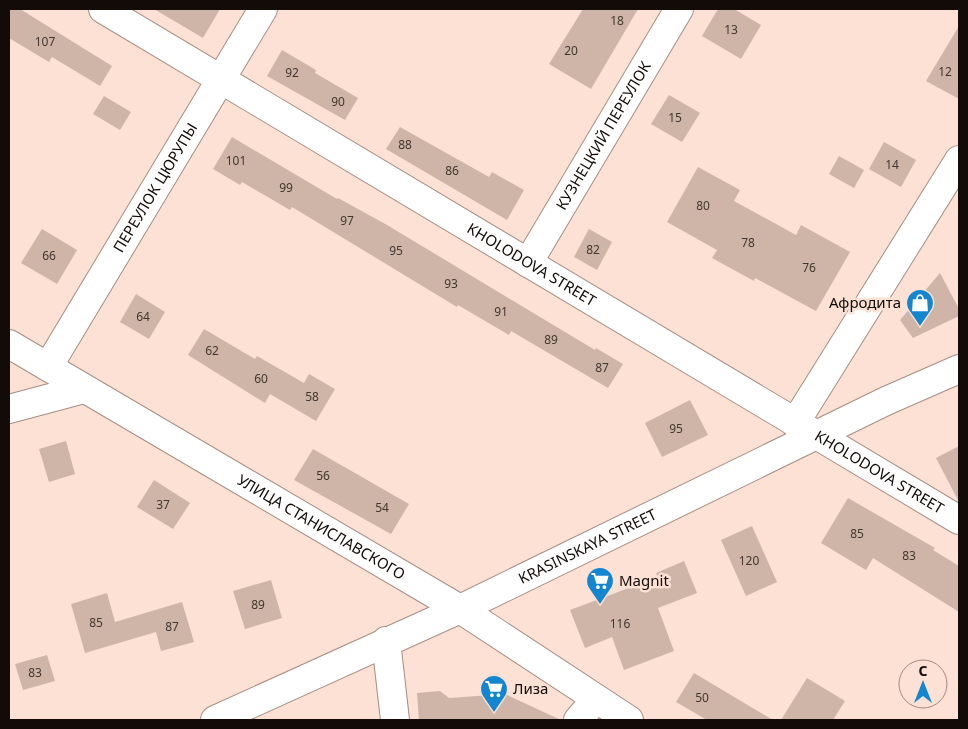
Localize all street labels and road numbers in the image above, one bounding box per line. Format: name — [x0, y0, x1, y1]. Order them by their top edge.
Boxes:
street label: КУЗНЕЦКИЙ ПЕРЕУЛОК — [551, 57, 655, 213]
street label: ПЕРЕУЛОК ЦЮРУПЫ — [108, 119, 201, 256]
street label: KHOLODOVA STREET — [464, 218, 601, 310]
street label: KHOLODOVA STREET — [812, 425, 948, 518]
street label: УЛИЦА СТАНИСЛАВСКОГО — [234, 469, 409, 584]
street label: KRASINSKAYA STREET — [515, 503, 660, 588]

